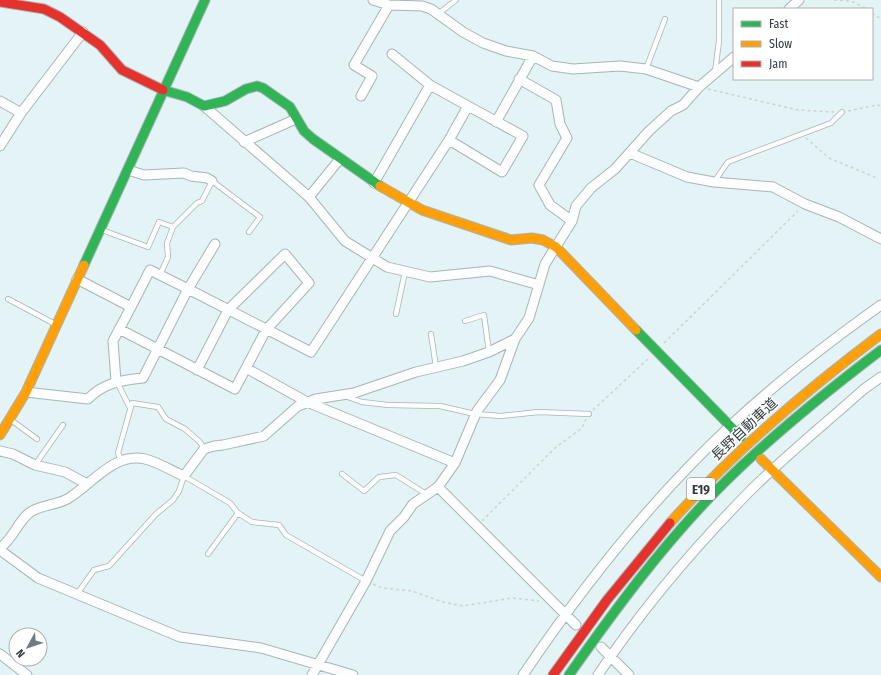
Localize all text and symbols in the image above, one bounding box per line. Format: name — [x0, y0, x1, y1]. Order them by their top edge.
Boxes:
legend — [733, 8, 873, 80]
text: Fast — [769, 17, 788, 31]
text: Slow — [769, 37, 792, 51]
text: Jam — [769, 57, 787, 71]
street label: 長野自動車道 — [708, 395, 781, 464]
road number: E19 — [687, 478, 715, 500]
north arrow — [8, 627, 48, 667]
text: N — [14, 646, 28, 660]

